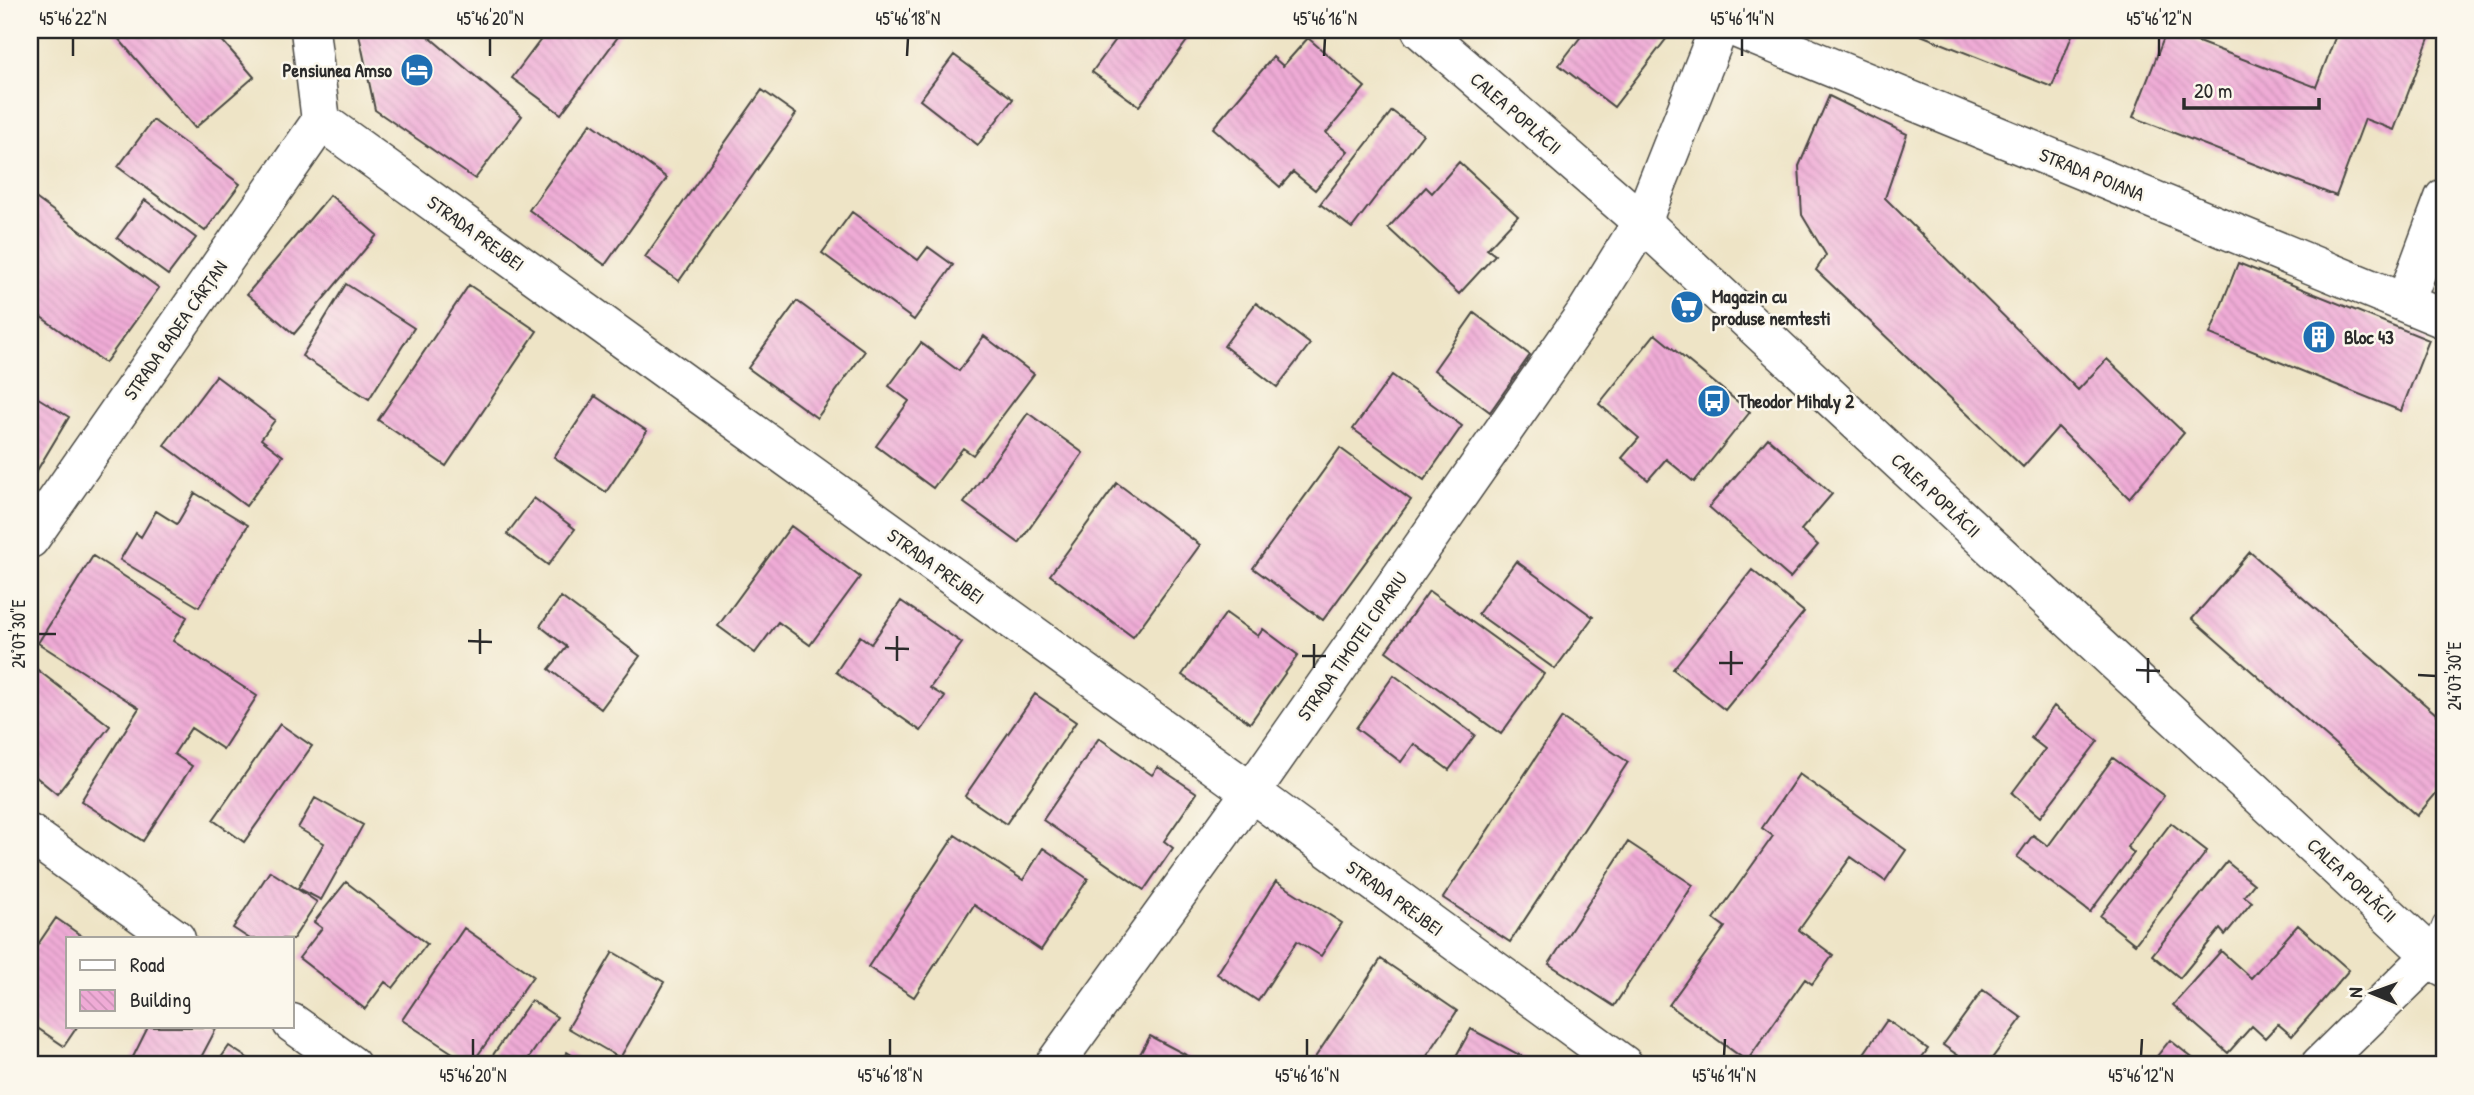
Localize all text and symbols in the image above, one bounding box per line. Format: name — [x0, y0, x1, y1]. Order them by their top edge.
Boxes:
text: 45°46'22"N — [39, 6, 107, 31]
text: 45°46'20"N — [457, 6, 523, 31]
text: 45°46'18"N — [876, 6, 940, 31]
text: 45°46'16"N — [1293, 6, 1357, 31]
text: 45°46'14"N — [1710, 6, 1774, 31]
text: 45°46'12"N — [2126, 6, 2192, 31]
hotel icon: Pensiunea Amso — [398, 51, 436, 89]
place label: Pensiunea Amso — [282, 57, 392, 83]
street label: CALEA POPLĂCII — [1465, 66, 1567, 160]
scale bar — [2184, 66, 2318, 110]
text: 20 m — [2194, 76, 2232, 105]
street label: STRADA POIANA — [2036, 141, 2148, 207]
street label: STRADA PREJBEI — [422, 189, 530, 277]
street label: STRADA BADEA CÂRȚAN — [117, 255, 233, 405]
place label: Magazin cu produse nemtesti — [1712, 283, 1831, 332]
supermarket icon: Magazin cu produse nemtesti — [1668, 288, 1706, 326]
building icon: Bloc 43 — [2300, 318, 2338, 356]
place label: Bloc 43 — [2344, 324, 2394, 350]
bus stop icon: Theodor Mihaly 2 — [1695, 382, 1733, 420]
place label: Theodor Mihaly 2 — [1737, 388, 1854, 415]
street label: CALEA POPLĂCII — [1886, 447, 1986, 543]
street label: STRADA PREJBEI — [882, 522, 990, 610]
street label: STRADA TIMOTEI CIPARIU — [1291, 566, 1413, 726]
text: 24°07'30"E — [6, 600, 31, 668]
text: 24°07'30"E — [2442, 642, 2467, 710]
street label: CALEA POPLĂCII — [2302, 832, 2402, 928]
street label: STRADA PREJBEI — [1341, 854, 1449, 942]
legend — [66, 937, 294, 1028]
text: Road — [130, 950, 164, 979]
north arrow — [2338, 958, 2408, 1028]
text: Building — [130, 985, 191, 1014]
text: N — [2342, 987, 2368, 998]
text: 45°46'20"N — [440, 1063, 506, 1088]
text: 45°46'18"N — [858, 1063, 922, 1088]
text: 45°46'16"N — [1275, 1063, 1339, 1088]
text: 45°46'14"N — [1692, 1063, 1756, 1088]
text: 45°46'12"N — [2108, 1063, 2174, 1088]

